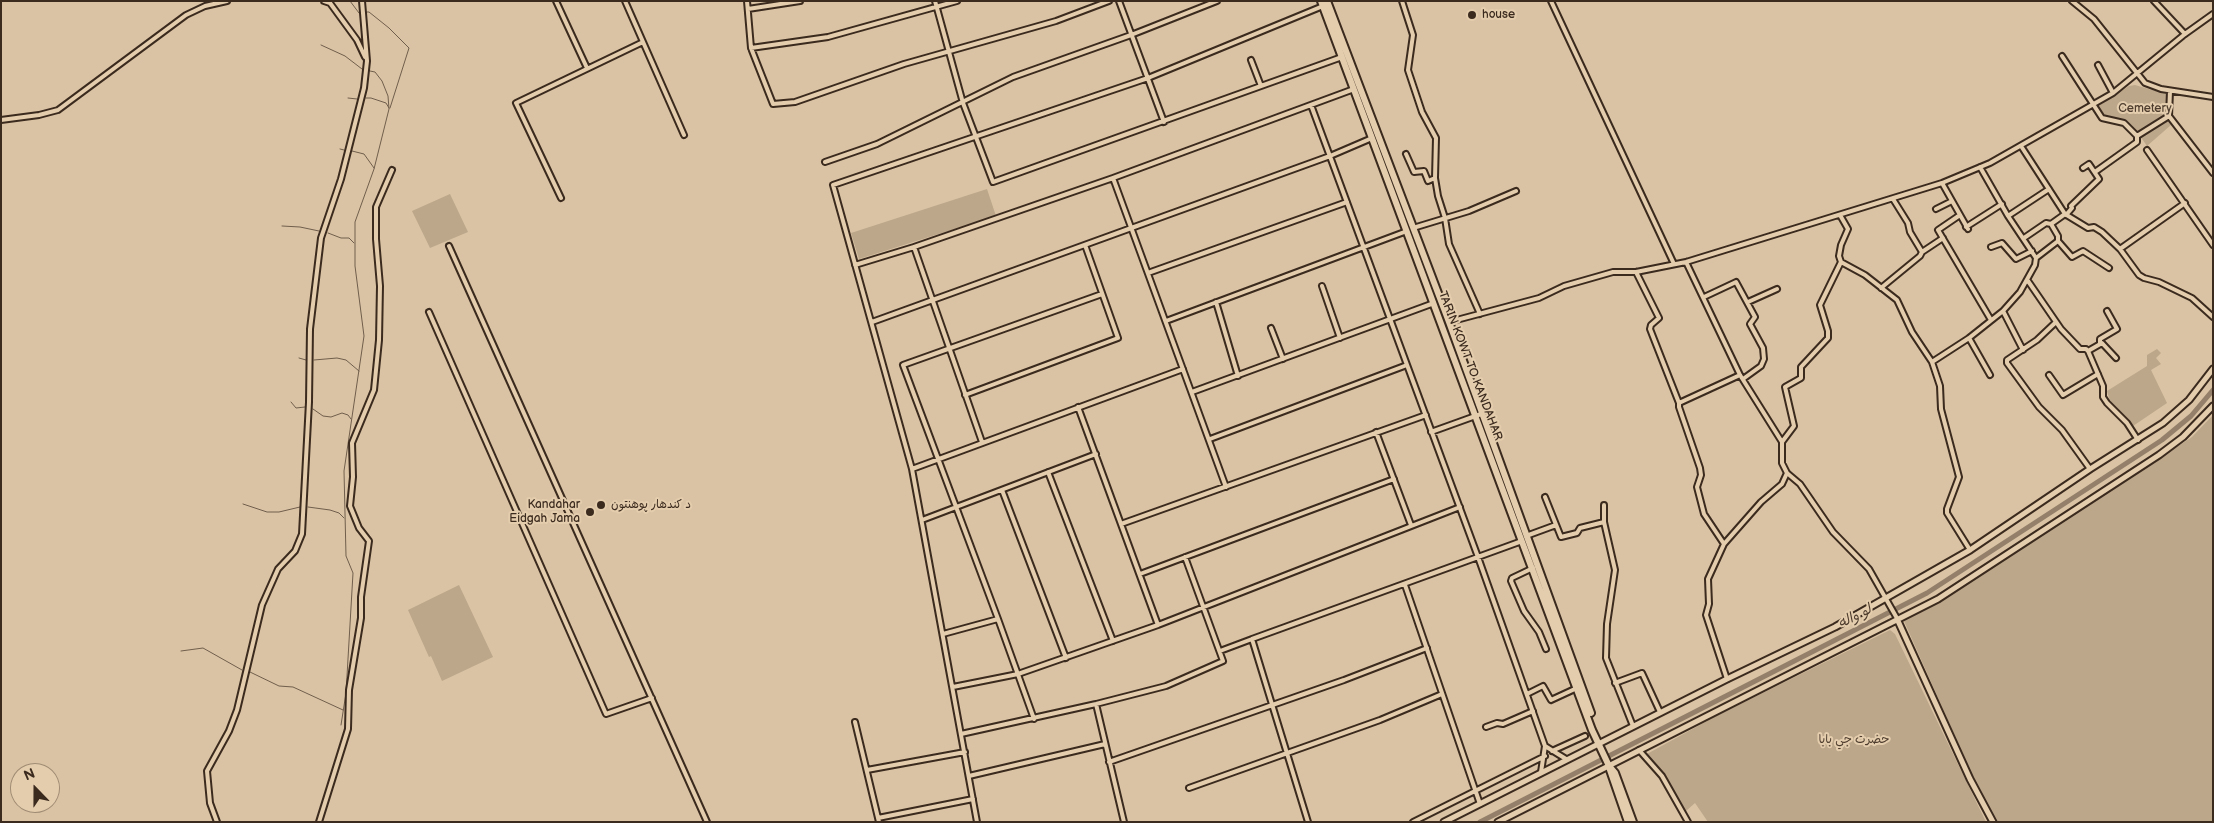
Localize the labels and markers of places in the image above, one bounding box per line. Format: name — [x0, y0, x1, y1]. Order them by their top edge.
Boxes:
place label: house — [1482, 8, 1515, 22]
marker: house — [1466, 9, 1478, 21]
place label: Kandahar Eidgah Jama — [509, 498, 580, 526]
place label: د کندهار پوهنتون — [611, 498, 691, 512]
marker: د کندهار پوهنتون — [595, 499, 607, 511]
marker: Kandahar Eidgah Jama — [584, 506, 596, 518]

